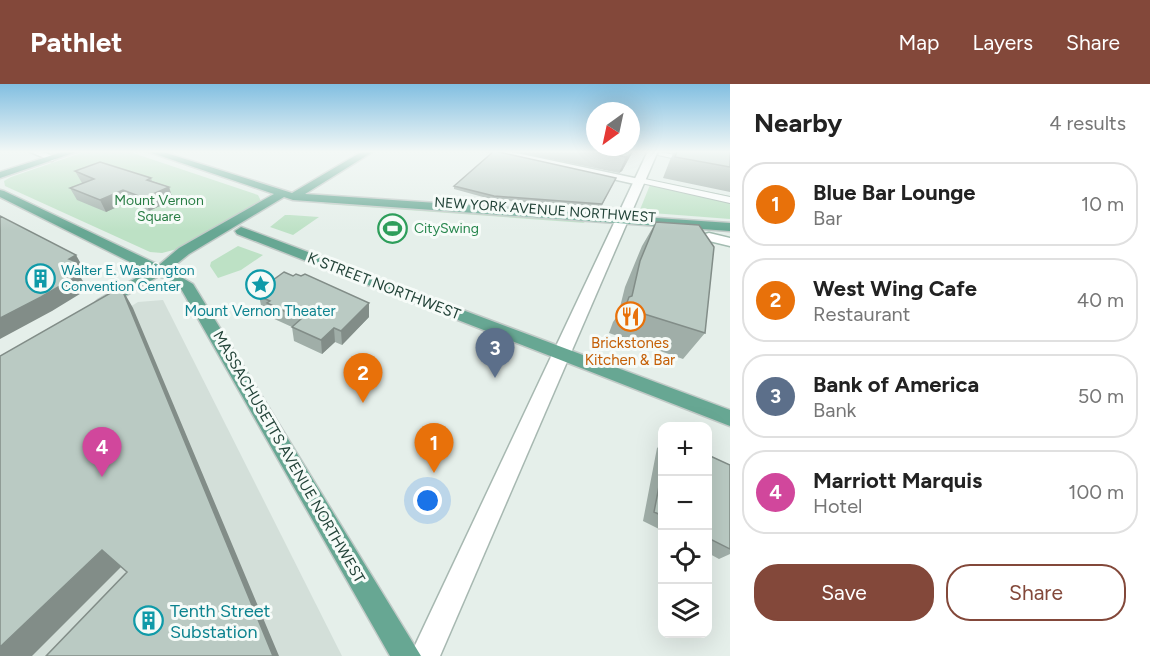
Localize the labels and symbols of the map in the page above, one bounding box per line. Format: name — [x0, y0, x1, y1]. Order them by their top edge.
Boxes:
north arrow — [586, 102, 640, 156]
park label: Mount Vernon Square — [114, 192, 204, 225]
street label: NEW YORK AVENUE NORTHWEST — [434, 194, 657, 226]
sports icon: CitySwing — [377, 212, 409, 244]
place label: CitySwing — [414, 220, 479, 237]
street label: K STREET NORTHWEST — [305, 248, 464, 324]
building icon: Walter E. Washington Convention Center — [24, 262, 56, 294]
place label: Walter E. Washington Convention Center — [61, 262, 195, 295]
place icon: Mount Vernon Theater — [244, 268, 276, 300]
restaurant icon: Brickstones Kitchen & Bar — [614, 300, 646, 332]
place label: Mount Vernon Theater — [184, 302, 336, 320]
street label: MASSACHUSETTS AVENUE NORTHWEST — [209, 328, 369, 587]
pin: 3 — [476, 328, 514, 378]
place label: Brickstones Kitchen & Bar — [585, 334, 675, 369]
pin: 2 — [344, 354, 382, 403]
pin: 1 — [414, 424, 454, 473]
pin: 4 — [82, 428, 122, 477]
your location — [413, 486, 442, 515]
place label: Tenth Street Substation — [170, 600, 271, 643]
building icon: Tenth Street Substation — [133, 605, 165, 637]

